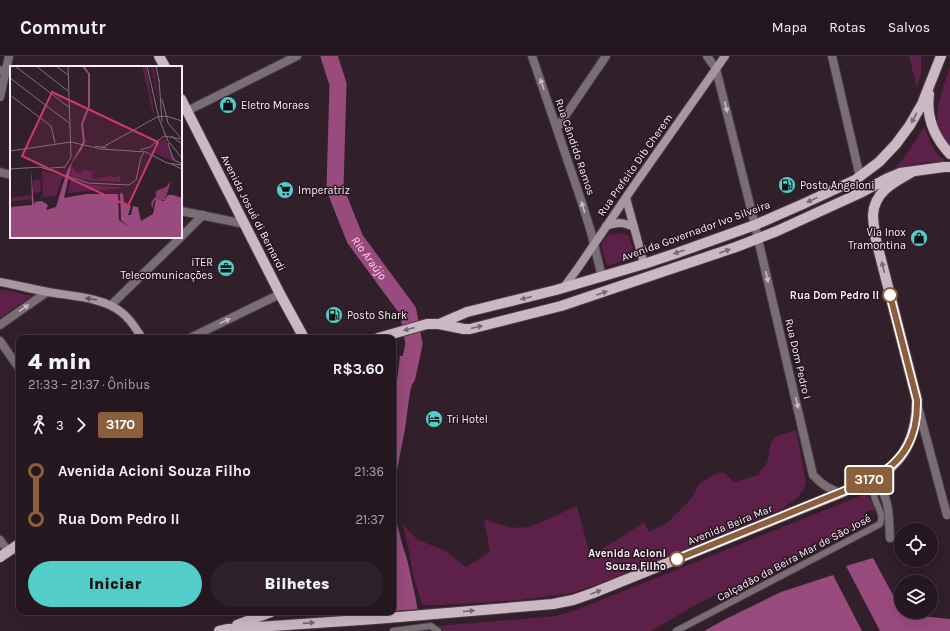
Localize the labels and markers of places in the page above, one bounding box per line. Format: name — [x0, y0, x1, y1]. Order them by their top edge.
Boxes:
shop icon: Eletro Moraes — [218, 95, 238, 115]
place label: Eletro Moraes — [241, 99, 310, 112]
fuel station icon: Posto Angeloni — [777, 175, 797, 195]
place label: Posto Angeloni — [800, 179, 874, 192]
supermarket icon: Imperatriz — [275, 180, 295, 200]
place label: Imperatriz — [298, 184, 350, 197]
place label: Via Inox Tramontina — [848, 226, 906, 252]
shop icon: Via Inox Tramontina — [909, 228, 929, 248]
place label: iTER Telecomunicações — [121, 256, 213, 282]
office icon: iTER Telecomunicações — [216, 258, 236, 278]
marker: Rua Dom Pedro II — [882, 287, 898, 303]
place label: Rua Dom Pedro II — [790, 289, 879, 302]
fuel station icon: Posto Shark — [324, 305, 344, 325]
place label: Posto Shark — [347, 309, 407, 322]
hotel icon: Tri Hotel — [424, 409, 444, 429]
place label: Tri Hotel — [447, 413, 488, 426]
place label: Avenida Acioni Souza Filho — [588, 547, 666, 573]
marker: Avenida Acioni Souza Filho — [669, 551, 685, 567]

